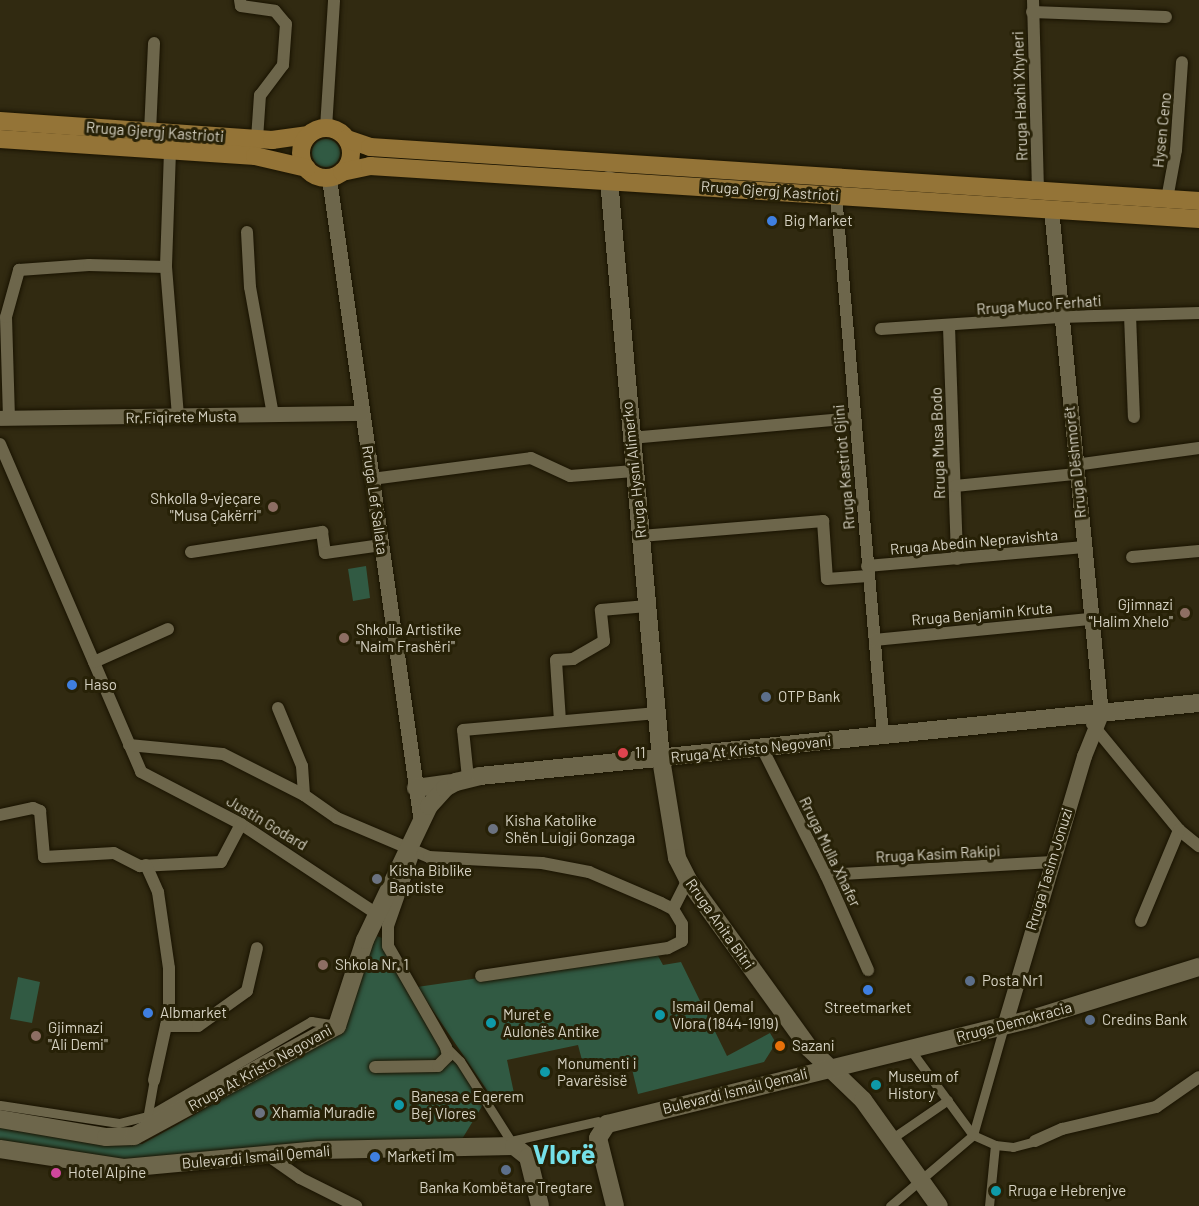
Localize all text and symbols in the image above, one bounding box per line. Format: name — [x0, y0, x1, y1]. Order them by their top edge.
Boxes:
street label: Rruga Haxhi Xhyheri — [1009, 31, 1031, 161]
street label: Hysen Ceno — [1149, 91, 1175, 169]
street label: Rruga Gjergj Kastrioti — [85, 118, 225, 146]
street label: Rruga Gjergj Kastrioti — [700, 177, 840, 205]
place label: Big Market — [784, 212, 853, 230]
marker: Big Market — [765, 214, 779, 228]
street label: Rruga Muco Ferhati — [976, 292, 1102, 318]
street label: Rruga Musa Bodo — [927, 387, 949, 499]
street label: Rruga Hysni Alimerko — [618, 401, 650, 539]
street label: Rruga Kastriot Gjini — [830, 404, 858, 530]
street label: Rruga Dëshmorët — [1060, 405, 1090, 519]
street label: Rr.Fiqirete Musta — [125, 407, 237, 427]
street label: Rruga Lef Sallata — [358, 444, 392, 556]
place label: Shkolla 9-vjeçare "Musa Çakërri" — [150, 489, 261, 524]
marker: Shkolla 9-vjeçare "Musa Çakërri" — [266, 500, 280, 514]
street label: Rruga Abedin Nepravishta — [889, 526, 1059, 558]
place label: Gjimnazi "Halim Xhelo" — [1089, 595, 1173, 630]
street label: Rruga Benjamin Kruta — [911, 599, 1053, 629]
marker: Gjimnazi "Halim Xhelo" — [1178, 606, 1192, 620]
place label: Shkolla Artistike "Naim Frashëri" — [356, 620, 462, 655]
marker: Shkolla Artistike "Naim Frashëri" — [337, 631, 351, 645]
place label: Haso — [84, 676, 117, 694]
marker: Haso — [65, 678, 79, 692]
place label: OTP Bank — [778, 688, 840, 706]
marker: OTP Bank — [759, 690, 773, 704]
street label: Rruga At Kristo Negovani — [670, 732, 832, 766]
place label: 11 — [635, 744, 646, 762]
marker: 11 — [616, 746, 630, 760]
street label: Justin Godard — [223, 792, 311, 854]
street label: Rruga Mulla Xhafer — [796, 794, 864, 910]
street label: Rruga Tasim Jonuzi — [1022, 806, 1076, 932]
place label: Kisha Katolike Shën Luigji Gonzaga — [505, 811, 635, 846]
marker: Kisha Katolike Shën Luigji Gonzaga — [486, 822, 500, 836]
street label: Rruga Kasim Rakipi — [875, 842, 1001, 866]
place label: Kisha Biblike Baptiste — [389, 861, 472, 896]
marker: Kisha Biblike Baptiste — [370, 872, 384, 886]
street label: Rruga Anita Bitri — [682, 875, 758, 973]
place label: Shkola Nr. 1 — [335, 956, 409, 974]
marker: Shkola Nr. 1 — [316, 958, 330, 972]
place label: Posta Nr1 — [982, 972, 1043, 990]
marker: Posta Nr1 — [963, 974, 977, 988]
marker: Streetmarket — [861, 983, 875, 997]
place label: Ismail Qemal Vlora (1844-1919) — [672, 997, 778, 1032]
street label: Rruga Demokracia — [954, 998, 1074, 1046]
place label: Streetmarket — [824, 999, 912, 1017]
place label: Albmarket — [160, 1004, 227, 1022]
place label: Muret e Aulonës Antike — [503, 1005, 600, 1040]
marker: Albmarket — [141, 1006, 155, 1020]
marker: Ismail Qemal Vlora (1844-1919) — [653, 1008, 667, 1022]
place label: Credins Bank — [1102, 1011, 1187, 1029]
marker: Credins Bank — [1083, 1013, 1097, 1027]
marker: Muret e Aulonës Antike — [484, 1016, 498, 1030]
place label: Gjimnazi "Ali Demi" — [48, 1018, 108, 1053]
street label: Rruga At Kristo Negovani — [185, 1021, 335, 1115]
marker: Gjimnazi "Ali Demi" — [29, 1029, 43, 1043]
place label: Sazani — [792, 1037, 835, 1055]
marker: Sazani — [773, 1039, 787, 1053]
place label: Monumenti i Pavarësisë — [557, 1054, 637, 1089]
street label: Bulevardi Ismail Qemali — [661, 1064, 809, 1118]
marker: Monumenti i Pavarësisë — [538, 1065, 552, 1079]
place label: Museum of History — [888, 1067, 959, 1102]
marker: Museum of History — [869, 1078, 883, 1092]
place label: Banesa e Eqerem Bej Vlores — [411, 1087, 524, 1122]
marker: Banesa e Eqerem Bej Vlores — [392, 1098, 406, 1112]
place label: Xhamia Muradie — [272, 1104, 375, 1122]
marker: Xhamia Muradie — [253, 1106, 267, 1120]
district label: Vlorë — [532, 1138, 596, 1170]
street label: Bulevardi Ismail Qemali — [181, 1142, 331, 1172]
place label: Marketi Im — [387, 1148, 455, 1166]
marker: Marketi Im — [368, 1150, 382, 1164]
marker: Banka Kombëtare Tregtare — [499, 1163, 513, 1177]
place label: Hotel Alpine — [68, 1164, 146, 1182]
marker: Hotel Alpine — [49, 1166, 63, 1180]
place label: Banka Kombëtare Tregtare — [419, 1179, 593, 1197]
place label: Rruga e Hebrenjve — [1008, 1182, 1126, 1200]
marker: Rruga e Hebrenjve — [989, 1184, 1003, 1198]

